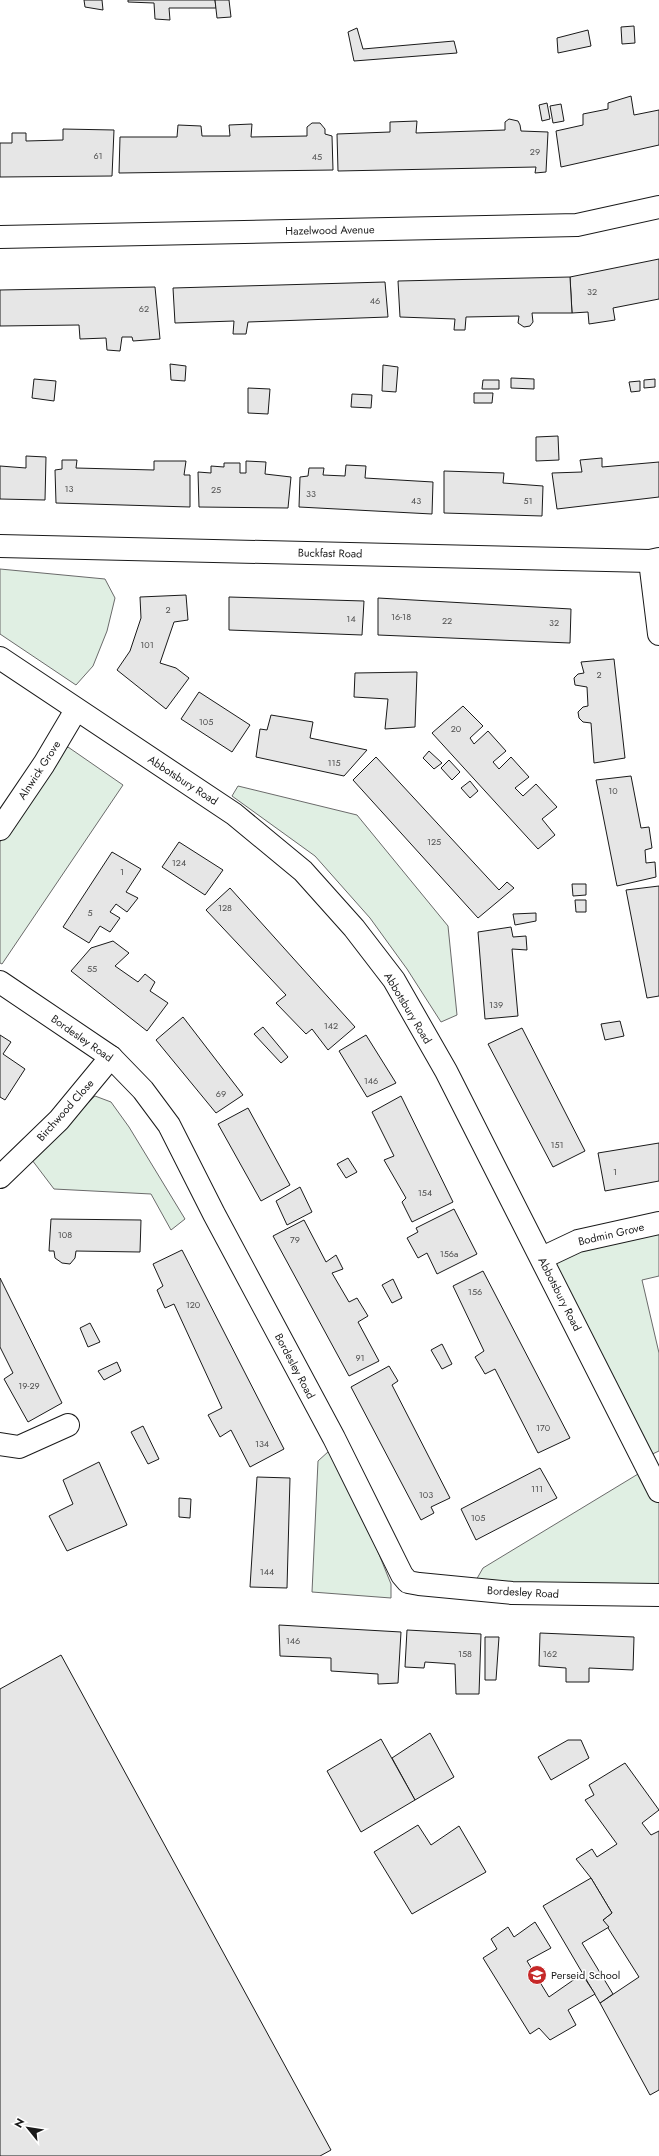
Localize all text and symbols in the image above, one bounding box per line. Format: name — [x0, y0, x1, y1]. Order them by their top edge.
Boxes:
house number: 29 — [530, 145, 540, 158]
house number: 61 — [93, 149, 103, 162]
house number: 45 — [312, 150, 322, 163]
street label: Hazelwood Avenue — [285, 221, 375, 239]
house number: 32 — [587, 285, 597, 298]
house number: 46 — [370, 294, 380, 307]
house number: 62 — [139, 302, 149, 315]
house number: 13 — [65, 482, 74, 495]
house number: 25 — [211, 483, 221, 496]
house number: 33 — [306, 487, 316, 500]
house number: 43 — [411, 494, 421, 507]
house number: 51 — [523, 494, 533, 507]
street label: Buckfast Road — [298, 544, 362, 562]
house number: 2 — [165, 603, 171, 616]
house number: 16-18 — [391, 610, 411, 623]
house number: 14 — [346, 612, 356, 625]
house number: 22 — [442, 614, 452, 627]
house number: 32 — [549, 616, 559, 629]
house number: 101 — [140, 638, 154, 651]
house number: 2 — [596, 668, 602, 681]
house number: 105 — [199, 715, 213, 728]
house number: 20 — [451, 722, 462, 735]
street label: Alnwick Grove — [14, 737, 64, 803]
street label: Abbotsbury Road — [145, 751, 221, 809]
house number: 115 — [327, 756, 341, 769]
house number: 10 — [608, 784, 618, 797]
house number: 125 — [427, 835, 441, 848]
house number: 124 — [172, 856, 186, 869]
house number: 1 — [120, 865, 124, 878]
house number: 128 — [218, 901, 232, 914]
house number: 5 — [87, 906, 93, 919]
house number: 55 — [87, 962, 97, 975]
street label: Abbotsbury Road — [380, 969, 436, 1047]
house number: 139 — [489, 998, 503, 1011]
street label: Bordesley Road — [48, 1011, 116, 1065]
house number: 142 — [324, 1019, 338, 1032]
house number: 146 — [364, 1074, 378, 1087]
street label: Birchwood Close — [33, 1075, 97, 1145]
house number: 69 — [216, 1087, 226, 1100]
house number: 151 — [550, 1138, 564, 1151]
house number: 1 — [613, 1165, 617, 1178]
house number: 154 — [418, 1186, 432, 1199]
street label: Bodmin Grove — [576, 1219, 646, 1249]
house number: 108 — [58, 1228, 72, 1241]
house number: 79 — [290, 1233, 300, 1246]
house number: 156a — [440, 1247, 458, 1260]
street label: Abbotsbury Road — [535, 1254, 585, 1334]
house number: 156 — [468, 1285, 482, 1298]
house number: 120 — [186, 1298, 201, 1311]
street label: Bordesley Road — [271, 1330, 319, 1402]
house number: 91 — [355, 1351, 365, 1364]
house number: 19-29 — [18, 1379, 40, 1392]
house number: 170 — [536, 1421, 551, 1434]
house number: 134 — [255, 1437, 269, 1450]
house number: 111 — [531, 1482, 543, 1495]
house number: 103 — [419, 1488, 433, 1501]
house number: 105 — [471, 1511, 485, 1524]
house number: 144 — [260, 1565, 274, 1578]
street label: Bordesley Road — [487, 1582, 559, 1602]
house number: 146 — [286, 1634, 300, 1647]
house number: 158 — [458, 1647, 472, 1660]
house number: 162 — [543, 1647, 557, 1660]
school or university icon: Perseid School — [526, 1964, 548, 1986]
place label: Perseid School — [551, 1967, 620, 1983]
north arrow — [8, 2108, 48, 2148]
text: N — [10, 2115, 28, 2131]

